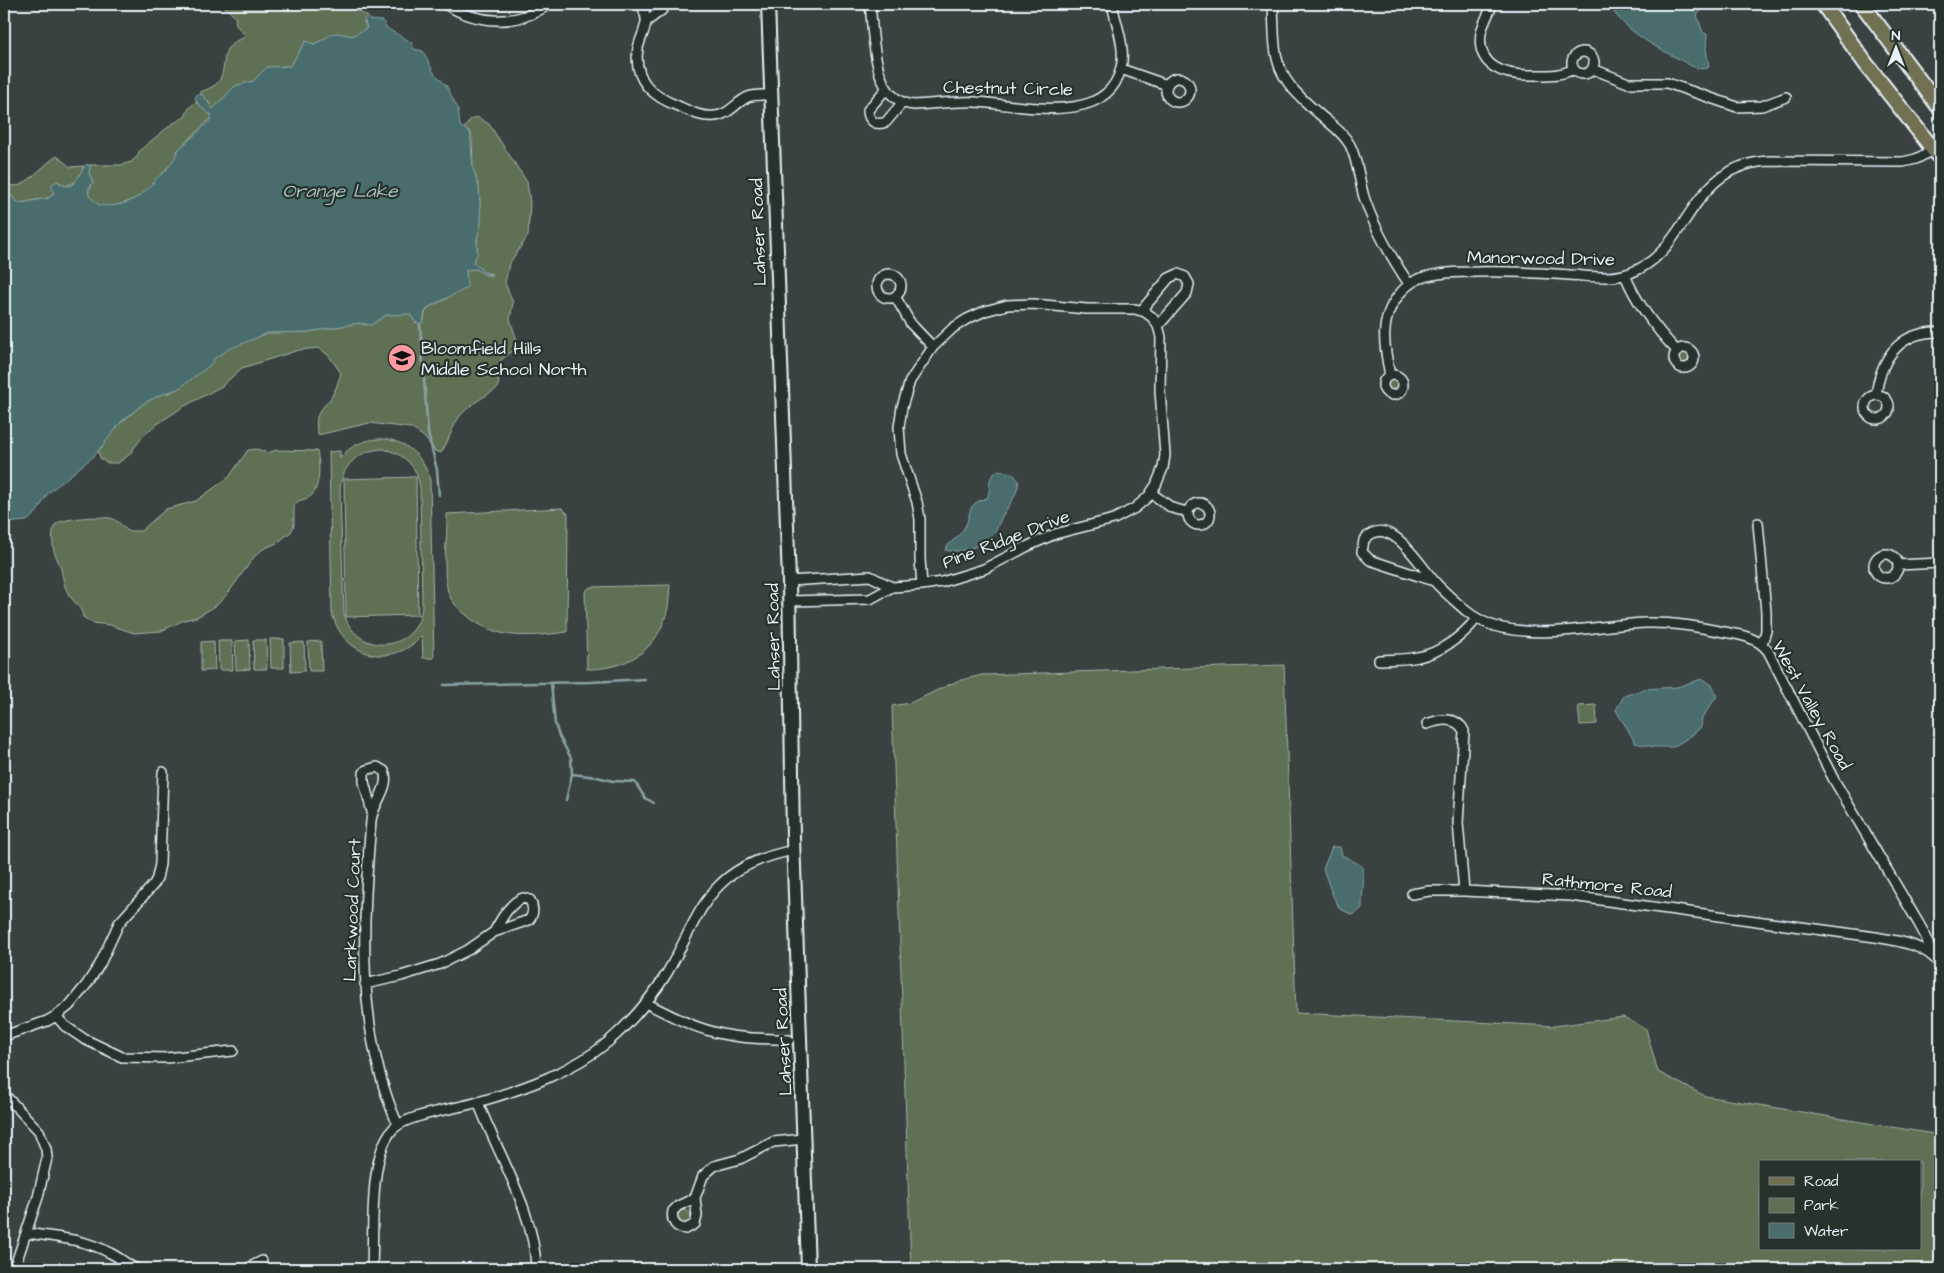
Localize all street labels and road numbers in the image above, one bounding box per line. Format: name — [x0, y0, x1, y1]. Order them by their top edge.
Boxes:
street label: Chestnut Circle — [943, 75, 1073, 102]
street label: Lahser Road — [744, 178, 773, 286]
street label: Manorwood Drive — [1467, 245, 1615, 272]
street label: Pine Ridge Drive — [939, 504, 1074, 576]
street label: Lahser Road — [760, 583, 787, 691]
street label: West Valley Road — [1765, 636, 1858, 775]
street label: Larkwood Court — [338, 837, 368, 982]
street label: Rathmore Road — [1541, 866, 1673, 905]
street label: Lahser Road — [768, 987, 799, 1096]

